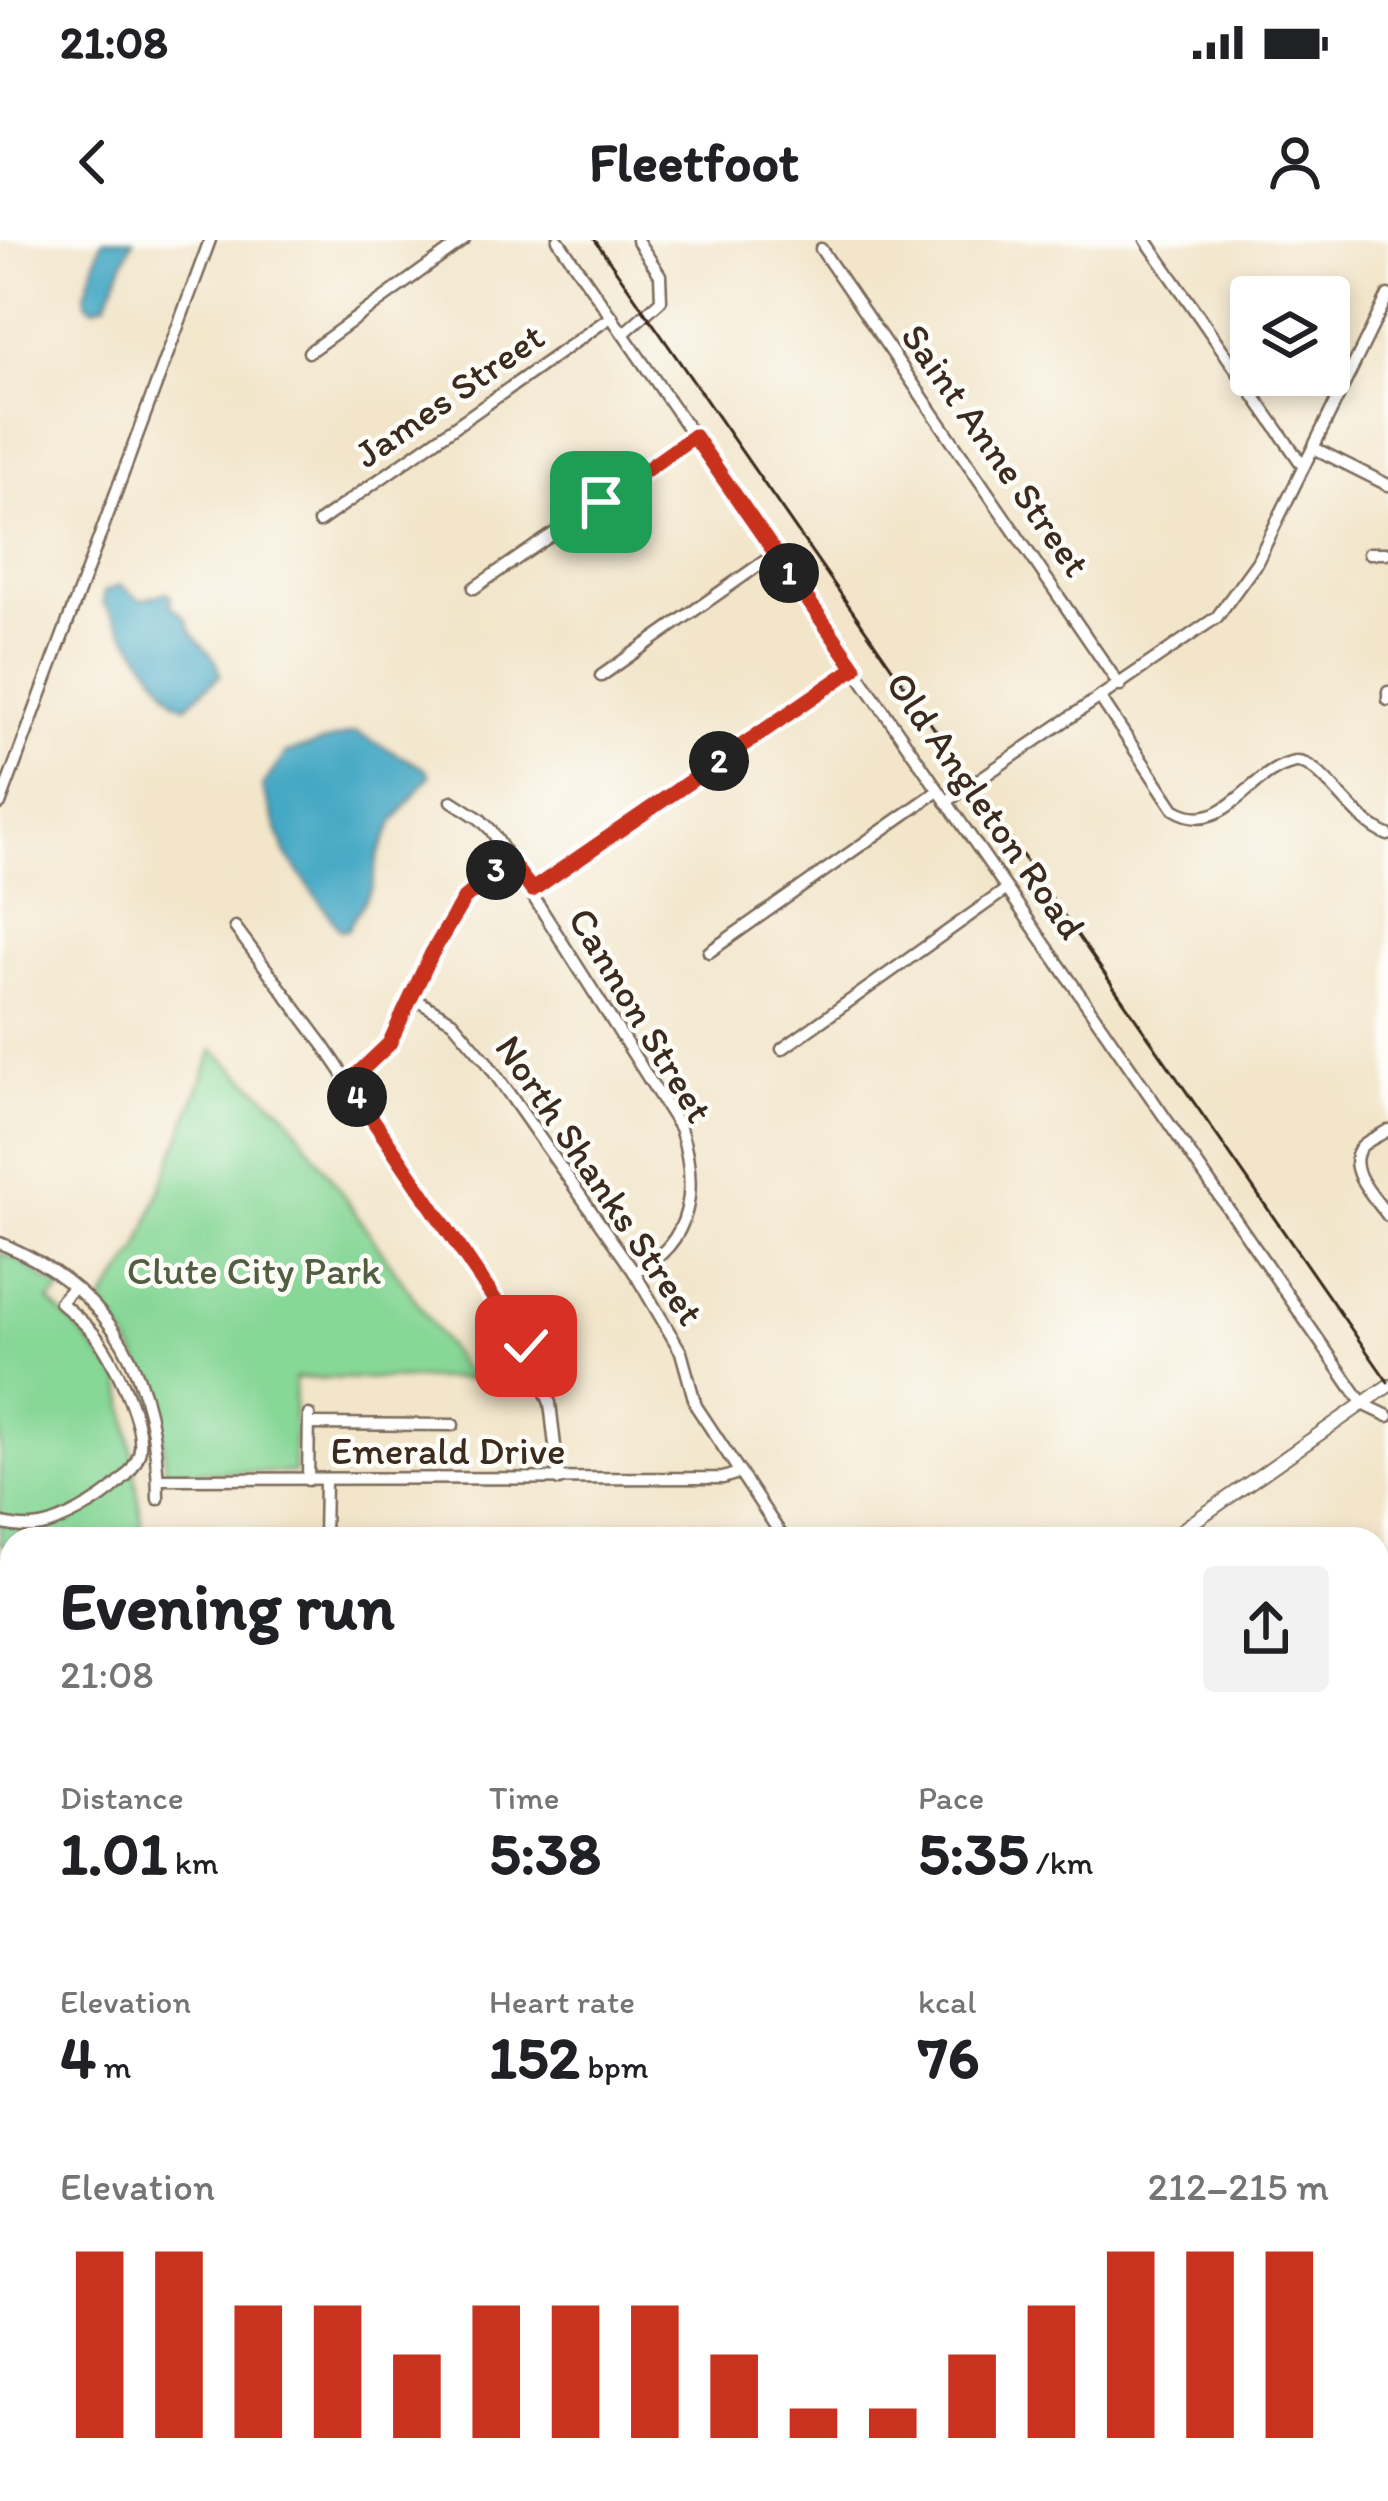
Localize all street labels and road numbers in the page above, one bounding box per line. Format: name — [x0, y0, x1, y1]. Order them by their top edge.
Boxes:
street label: James Street — [345, 313, 553, 477]
street label: Saint Anne Street — [891, 314, 1101, 586]
street label: Old Angleton Road — [876, 662, 1096, 948]
street label: Cannon Street — [558, 899, 724, 1131]
street label: North Shanks Street — [485, 1026, 715, 1334]
street label: Emerald Drive — [330, 1427, 566, 1474]

